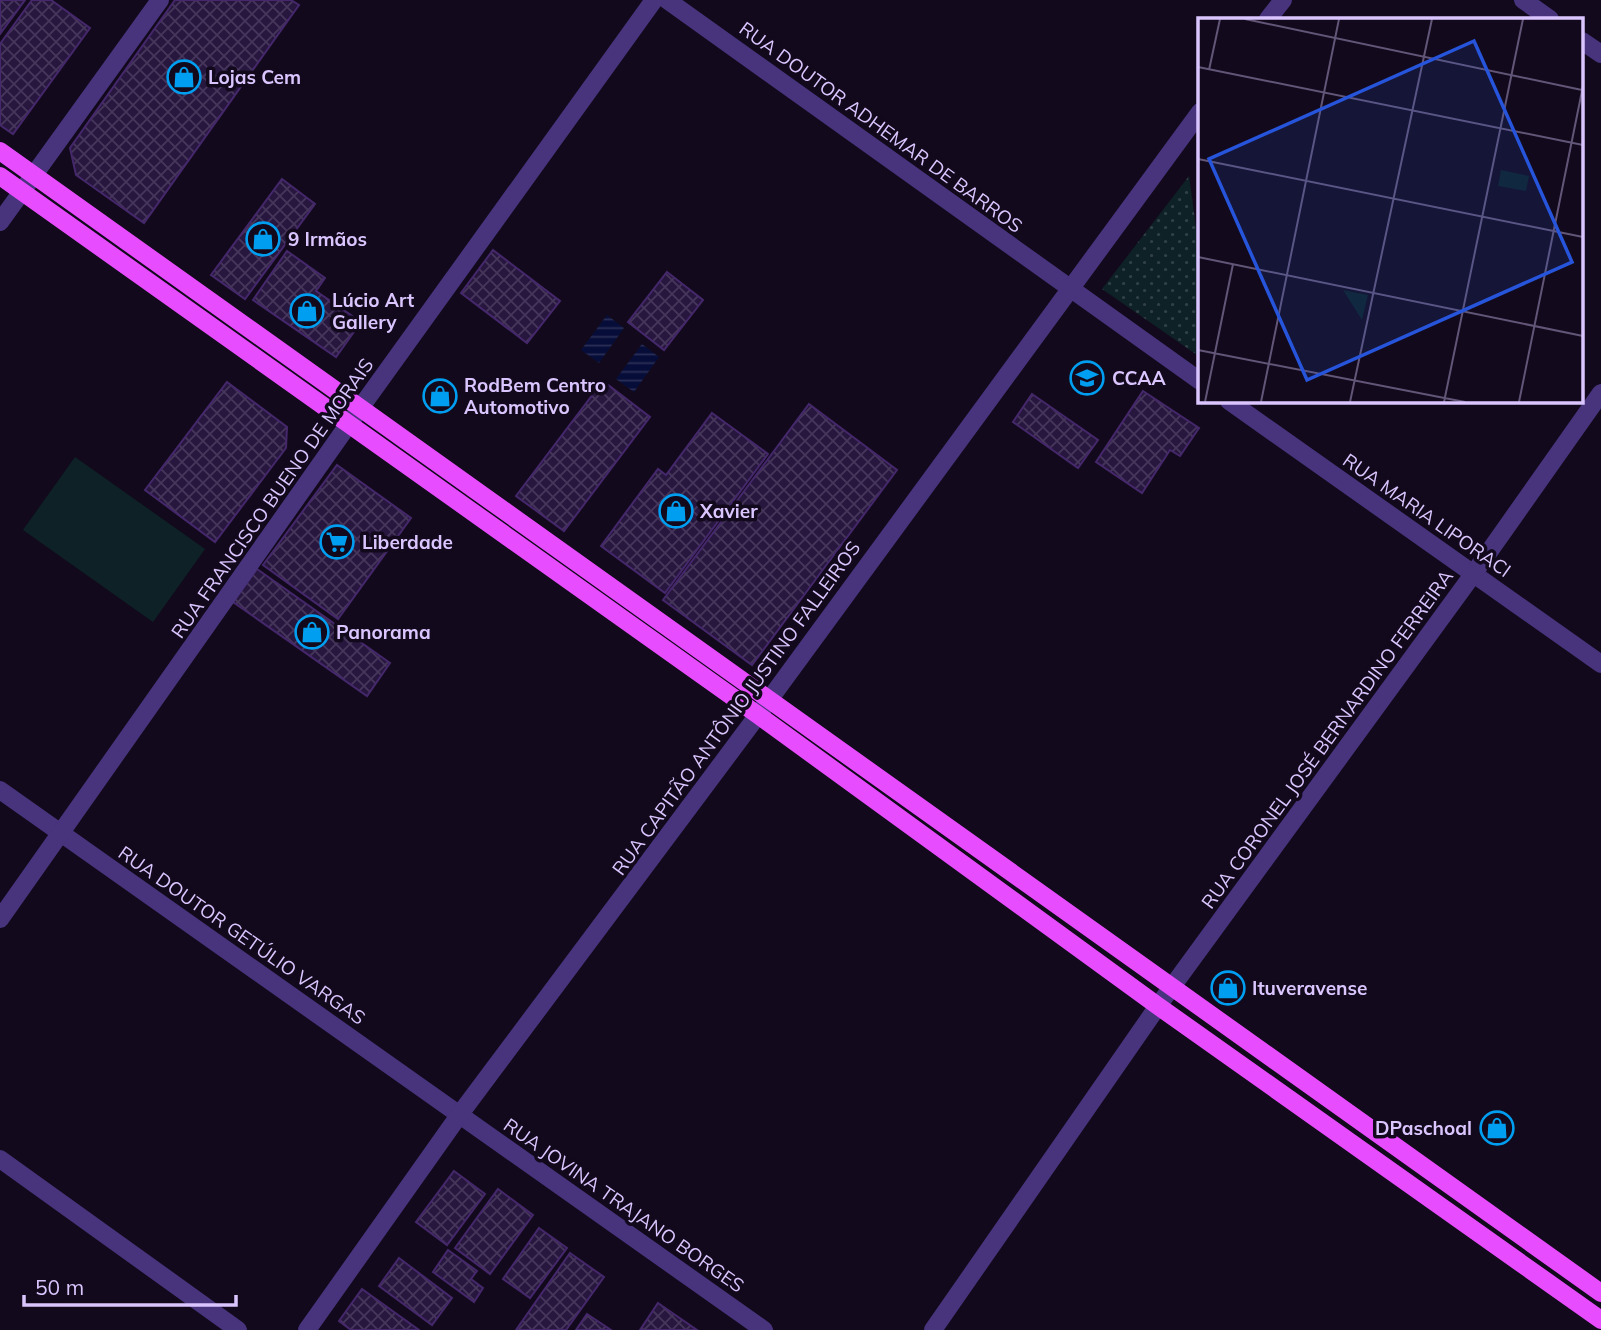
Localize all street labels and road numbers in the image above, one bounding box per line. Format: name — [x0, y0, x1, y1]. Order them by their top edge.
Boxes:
street label: RUA DOUTOR ADHEMAR DE BARROS — [735, 16, 1027, 238]
street label: RUA FRANCISCO BUENO DE MORAIS — [166, 353, 378, 643]
street label: RUA MARIA LIPORACI — [1338, 448, 1516, 582]
street label: RUA CAPITÃO ANTÔNIO JUSTINO FALLEIROS — [607, 536, 865, 880]
street label: RUA CORONEL JOSÉ BERNARDINO FERREIRA — [1196, 565, 1458, 913]
street label: RUA DOUTOR GETÚLIO VARGAS — [114, 840, 370, 1030]
street label: RUA JOVINA TRAJANO BORGES — [499, 1113, 749, 1297]

